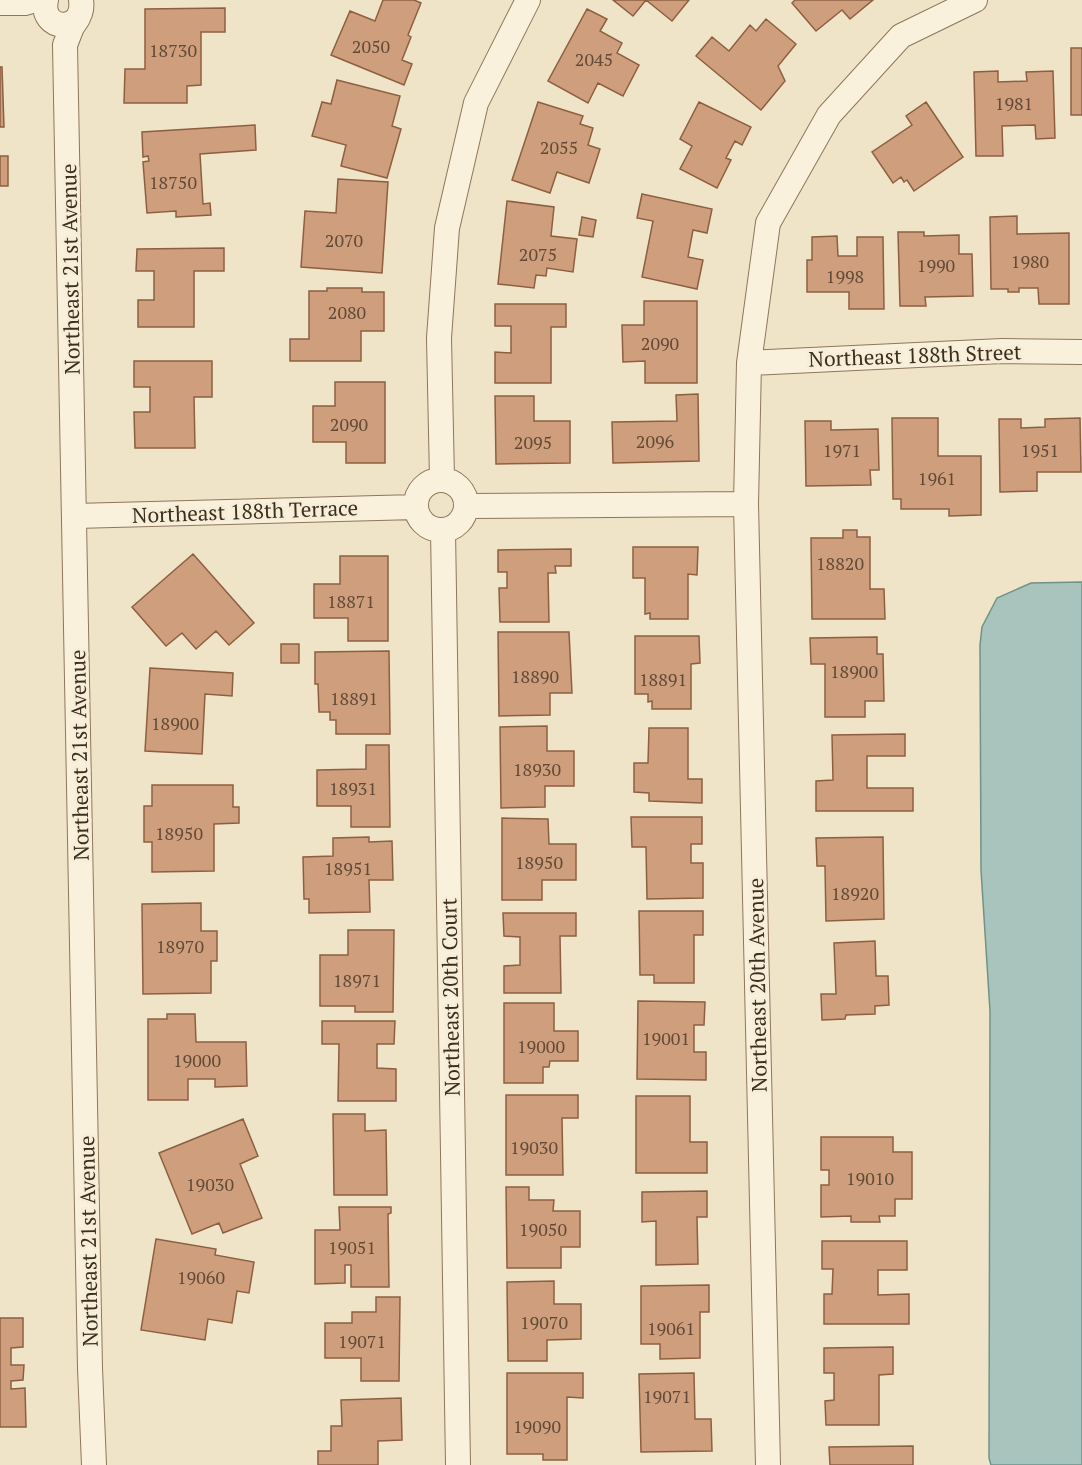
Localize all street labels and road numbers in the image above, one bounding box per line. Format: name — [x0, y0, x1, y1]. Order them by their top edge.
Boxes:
street label: Northeast 21st Avenue — [54, 163, 86, 375]
street label: Northeast 188th Street — [808, 337, 1022, 373]
street label: Northeast 188th Terrace — [132, 493, 358, 529]
street label: Northeast 21st Avenue — [63, 649, 95, 861]
street label: Northeast 20th Avenue — [741, 878, 773, 1092]
street label: Northeast 20th Court — [434, 897, 466, 1096]
street label: Northeast 21st Avenue — [72, 1135, 104, 1347]

